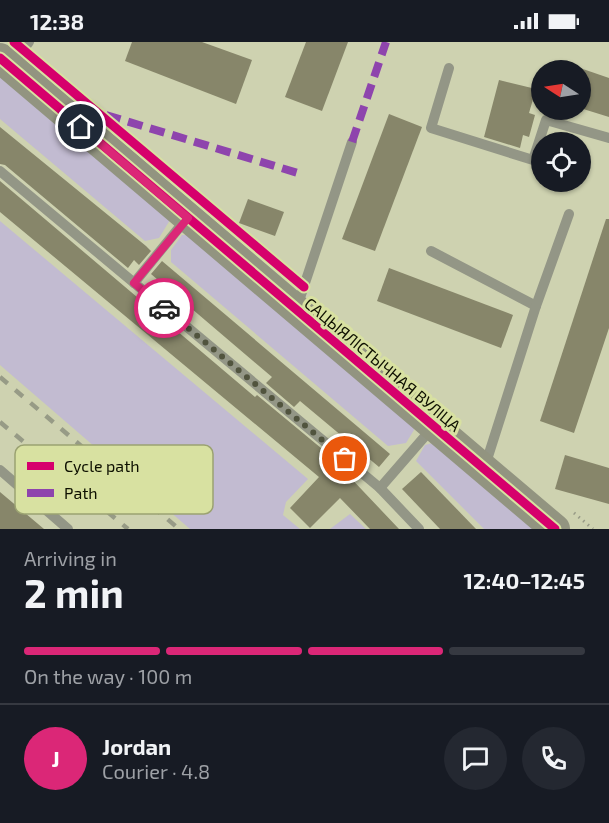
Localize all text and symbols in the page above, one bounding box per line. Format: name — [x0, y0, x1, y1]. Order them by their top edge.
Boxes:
text: 12:38 — [30, 8, 84, 34]
north arrow — [531, 60, 591, 120]
map controls — [531, 60, 591, 192]
pin — [55, 101, 106, 152]
icon: home — [64, 110, 97, 143]
button: locate — [531, 132, 591, 192]
courier — [134, 278, 194, 338]
icon: car — [148, 292, 181, 325]
street label: САЦЫЯЛІСТЫЧНАЯ ВУЛІЦА — [301, 293, 465, 435]
pin — [319, 433, 370, 484]
icon: bag — [328, 442, 361, 475]
legend — [15, 445, 213, 514]
text: Cycle path — [64, 456, 140, 475]
text: Path — [64, 483, 98, 502]
text: Arriving in — [24, 546, 117, 570]
text: 12:40–12:45 — [463, 567, 585, 593]
text: 2 min — [24, 569, 124, 616]
text: On the way · 100 m — [24, 664, 192, 688]
button: chat — [444, 727, 507, 790]
button: phone — [522, 727, 585, 790]
text: Jordan — [102, 733, 171, 759]
text: J — [51, 745, 60, 771]
text: Courier · 4.8 — [102, 759, 210, 783]

